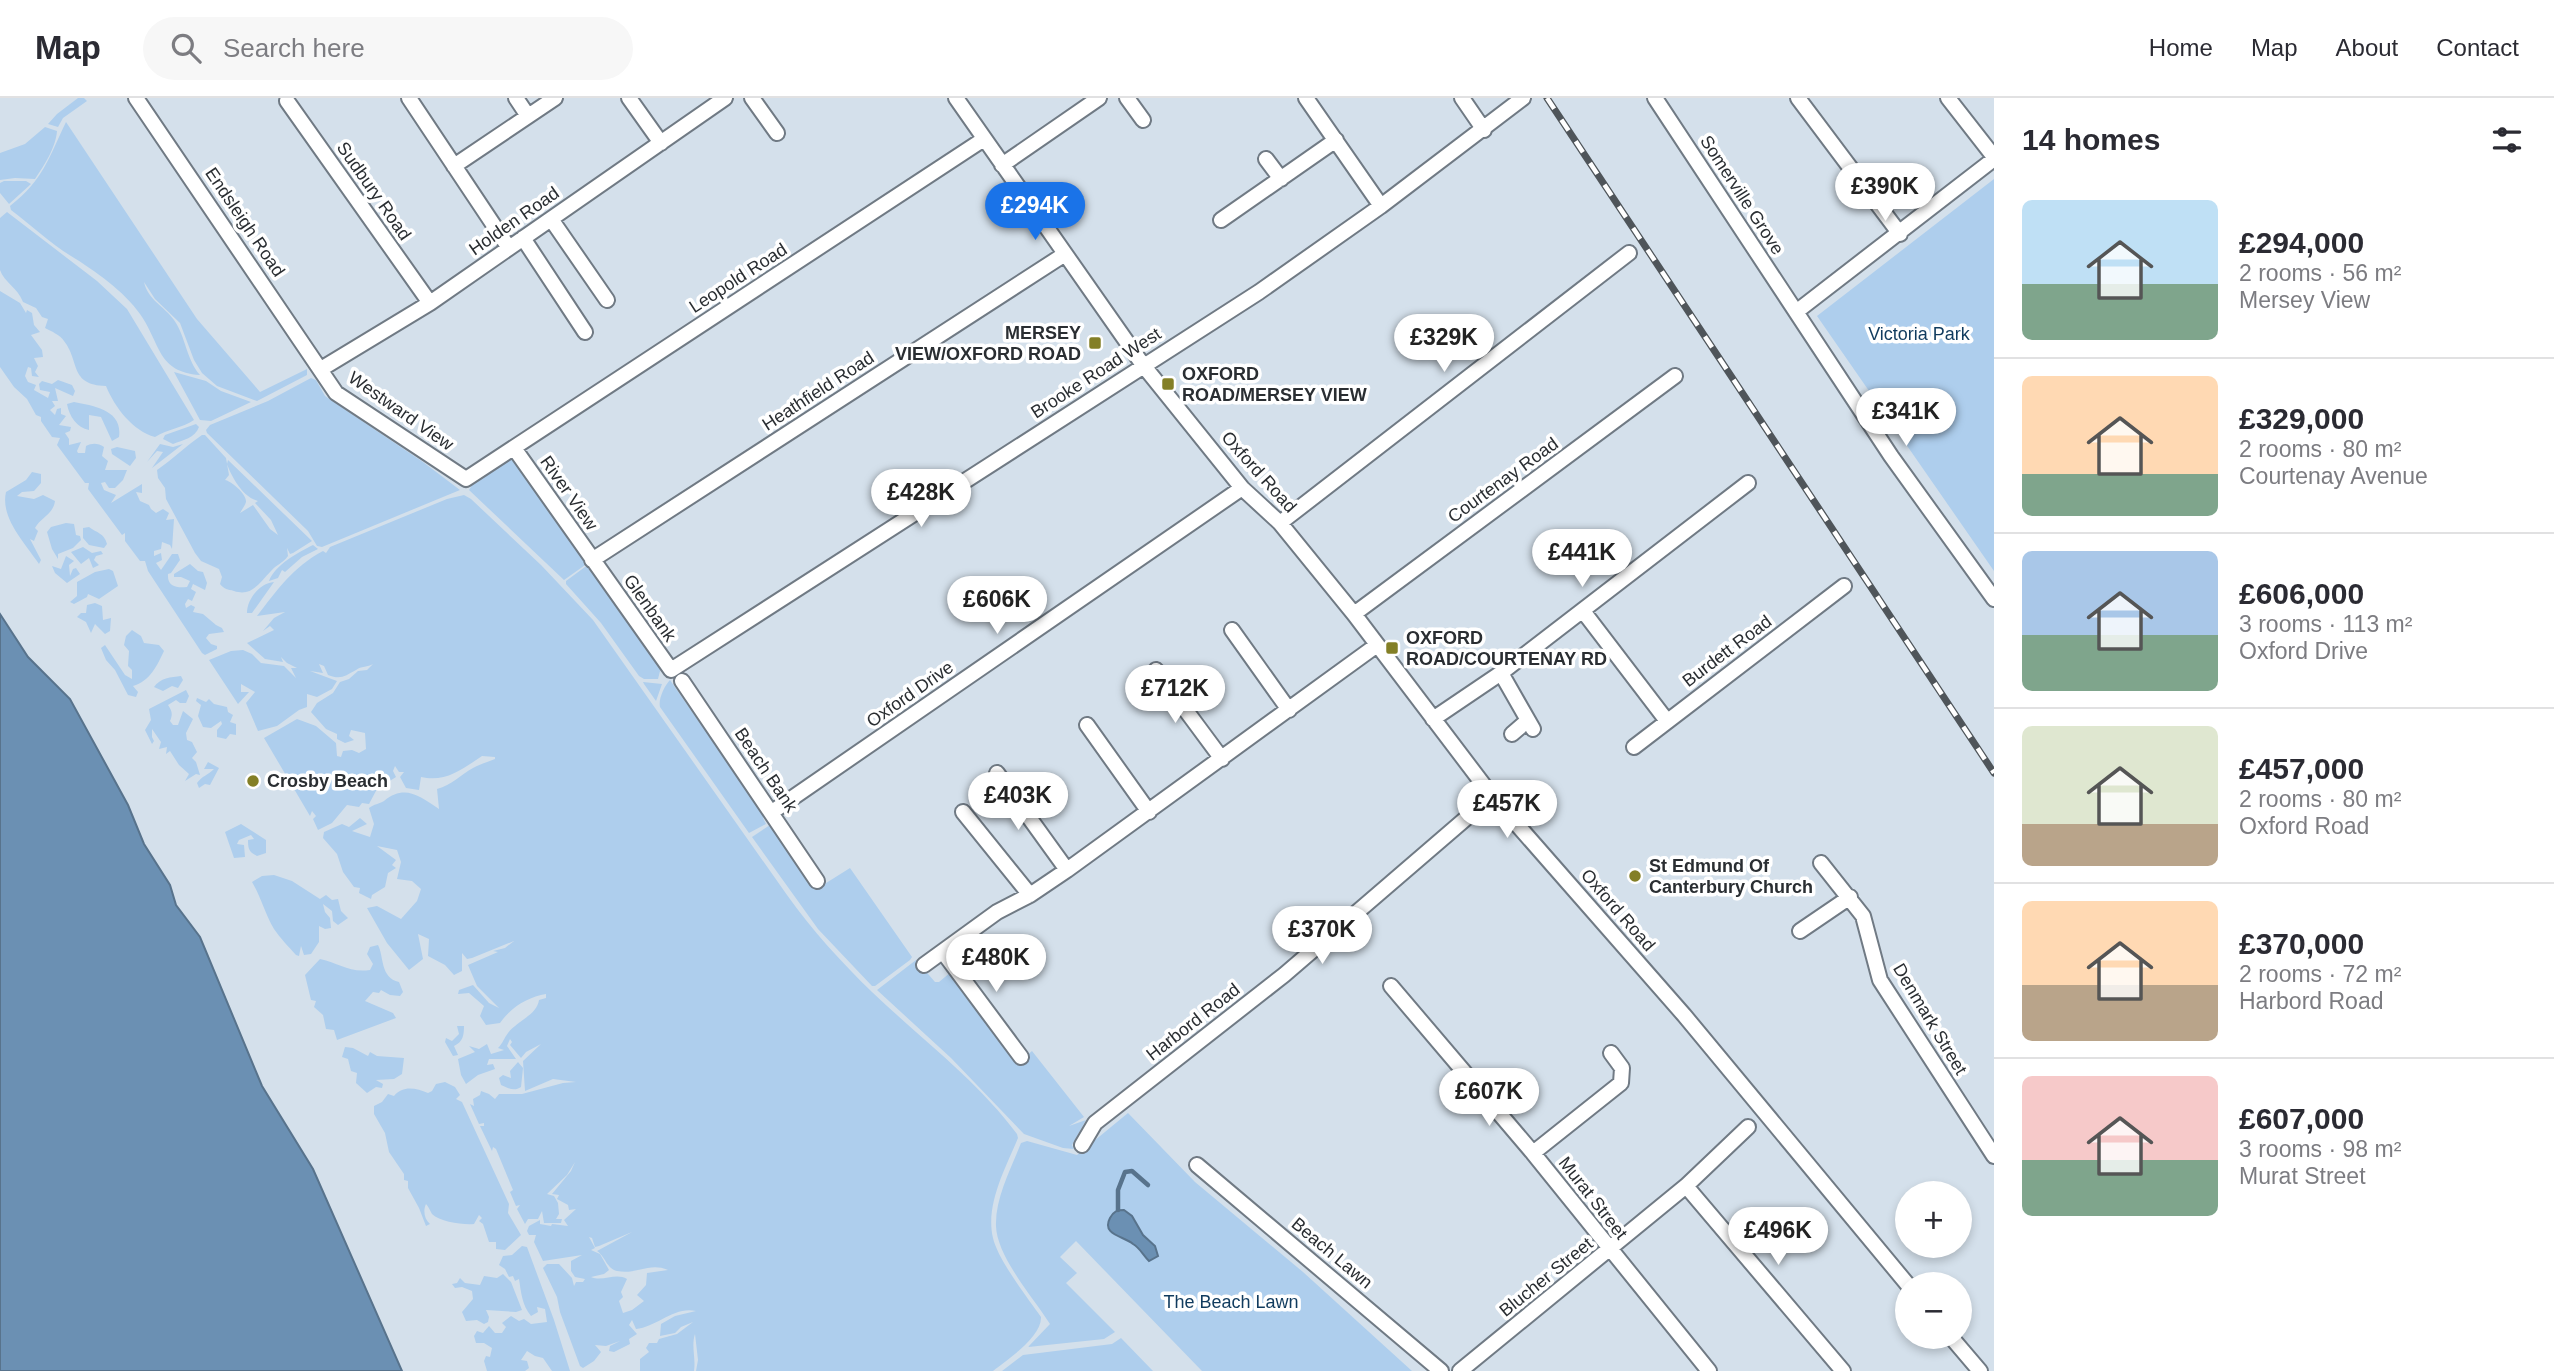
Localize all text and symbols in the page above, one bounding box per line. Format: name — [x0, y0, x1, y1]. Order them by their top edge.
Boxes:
search box — [143, 17, 633, 80]
text: Map — [35, 29, 101, 66]
icon: search — [167, 29, 205, 67]
text: Search here — [223, 33, 365, 63]
text: Home — [2149, 34, 2213, 61]
text: Map — [2251, 34, 2298, 61]
text: About — [2336, 34, 2398, 61]
text: Contact — [2436, 34, 2519, 61]
icon: filters — [2488, 121, 2526, 159]
text: 14 homes — [2022, 123, 2160, 156]
street label: Somerville Grove — [1696, 132, 1788, 258]
street label: Sudbury Road — [333, 138, 415, 244]
street label: Endsleigh Road — [201, 164, 289, 280]
pin: £390K — [1836, 164, 1934, 223]
text: £390K — [1851, 173, 1919, 199]
street label: Holden Road — [465, 183, 563, 259]
pin: £294K — [986, 183, 1084, 242]
text: £294K — [1001, 192, 1069, 218]
text: £294,000 — [2239, 226, 2364, 259]
icon: home — [2078, 228, 2162, 312]
street label: Leopold Road — [686, 239, 790, 317]
text: 2 rooms · 56 m² — [2239, 260, 2401, 286]
text: Mersey View — [2239, 287, 2370, 313]
pin: £329K — [1395, 314, 1493, 374]
place label: MERSEY VIEW/OXFORD ROAD — [895, 323, 1081, 364]
street label: Brooke Road West — [1027, 324, 1165, 422]
text: £329K — [1410, 324, 1478, 350]
park label: Victoria Park — [1868, 324, 1971, 344]
marker: MERSEY VIEW/OXFORD ROAD — [1087, 335, 1103, 351]
street label: Heathfield Road — [758, 347, 878, 435]
place label: OXFORD ROAD/MERSEY VIEW — [1182, 364, 1367, 405]
street label: Westward View — [345, 367, 458, 455]
marker: OXFORD ROAD/MERSEY VIEW — [1160, 376, 1176, 392]
pin: £341K — [1857, 388, 1955, 448]
text: £341K — [1872, 398, 1940, 424]
text: £329,000 — [2239, 402, 2364, 435]
icon: home — [2078, 404, 2162, 488]
street label: Oxford Road — [1217, 427, 1301, 517]
street label: Courtenay Road — [1444, 433, 1562, 527]
text: 2 rooms · 80 m² — [2239, 436, 2401, 462]
street label: River View — [536, 452, 602, 535]
text: Courtenay Avenue — [2239, 463, 2428, 489]
pin: £428K — [872, 470, 970, 529]
text: £428K — [887, 479, 955, 505]
pin: £441K — [1533, 530, 1631, 589]
text: £441K — [1548, 539, 1616, 565]
street label: Glenbank — [620, 571, 681, 646]
pin: £606K — [948, 576, 1046, 636]
text: £606,000 — [2239, 577, 2364, 610]
icon: home — [2078, 579, 2162, 663]
text: £606K — [963, 586, 1031, 612]
street label: Burdett Road — [1679, 611, 1775, 691]
text: 3 rooms · 113 m² — [2239, 611, 2412, 637]
place label: OXFORD ROAD/COURTENAY RD — [1406, 628, 1607, 669]
text: Oxford Drive — [2239, 638, 2368, 664]
marker: OXFORD ROAD/COURTENAY RD — [1384, 640, 1400, 656]
street label: Oxford Drive — [863, 657, 957, 731]
pin: £712K — [1126, 666, 1224, 725]
text: £712K — [1141, 675, 1209, 701]
street label: Beach Bank — [731, 724, 802, 817]
text: £457,000 — [2239, 752, 2364, 785]
icon: home — [2078, 754, 2162, 838]
place label: Crosby Beach — [267, 771, 388, 791]
pin: £403K — [969, 772, 1067, 832]
marker: Crosby Beach — [245, 773, 261, 789]
pin: £457K — [1458, 780, 1556, 840]
text: £403K — [984, 782, 1052, 808]
text: 2 rooms · 80 m² — [2239, 786, 2401, 812]
text: £457K — [1473, 790, 1541, 816]
text: Oxford Road — [2239, 813, 2369, 839]
place label: St Edmund Of Canterbury Church — [1649, 856, 1813, 897]
street label: Oxford Road — [1577, 865, 1659, 955]
marker: St Edmund Of Canterbury Church — [1627, 868, 1643, 884]
pin: £370K — [1273, 906, 1371, 966]
text: £370K — [1288, 916, 1356, 942]
text: £370,000 — [2239, 927, 2364, 960]
icon: home — [2078, 929, 2162, 1013]
pin: £480K — [947, 934, 1045, 994]
text: £480K — [962, 944, 1030, 970]
street label: Denmark Street — [1889, 960, 1971, 1078]
text: 2 rooms · 72 m² — [2239, 961, 2401, 987]
street label: Harbord Road — [1142, 979, 1244, 1065]
text: Harbord Road — [2239, 988, 2383, 1014]
pin: £607K — [1440, 1068, 1538, 1128]
text: £607K — [1455, 1078, 1523, 1104]
text: £607,000 — [2239, 1102, 2364, 1135]
icon: home — [2078, 1104, 2162, 1188]
text: 3 rooms · 98 m² — [2239, 1136, 2401, 1162]
street label: Murat Street — [1555, 1153, 1631, 1243]
text: Murat Street — [2239, 1163, 2366, 1189]
map controls — [1895, 1181, 1972, 1349]
button: + — [1895, 1181, 1972, 1258]
pin: £496K — [1729, 1208, 1827, 1267]
street label: Beach Lawn — [1288, 1213, 1376, 1293]
text: £496K — [1744, 1217, 1812, 1243]
street label: Blucher Street — [1495, 1233, 1597, 1321]
button: − — [1895, 1272, 1972, 1349]
park label: The Beach Lawn — [1163, 1292, 1299, 1312]

